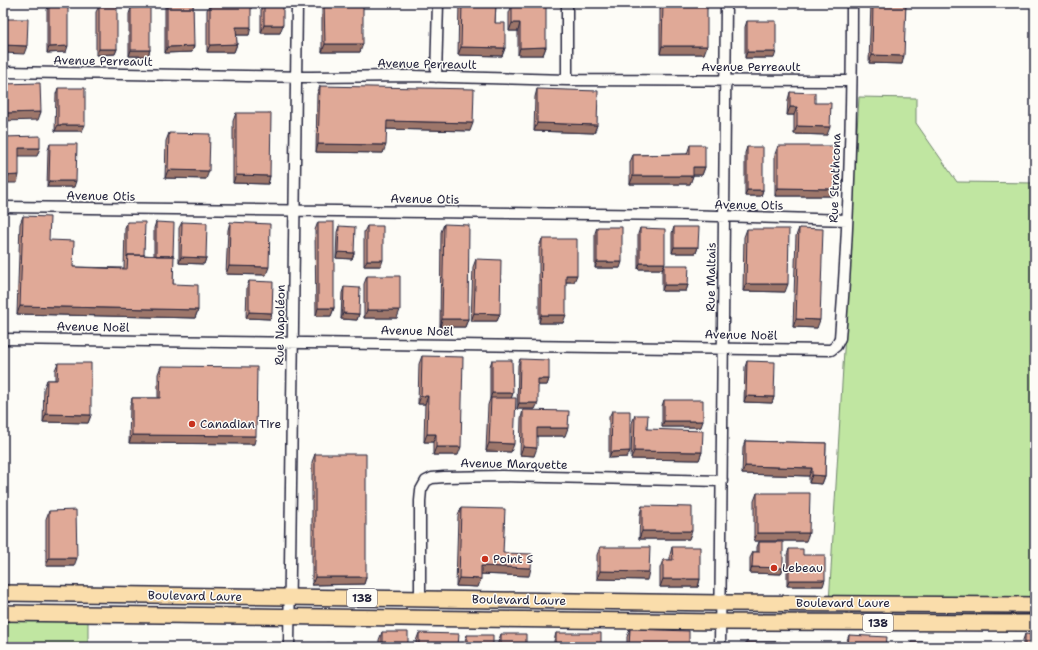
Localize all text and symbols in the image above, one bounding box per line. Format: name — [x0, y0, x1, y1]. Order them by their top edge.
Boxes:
street label: Avenue Perreault — [53, 52, 153, 70]
street label: Avenue Perreault — [377, 55, 477, 73]
street label: Avenue Perreault — [701, 59, 801, 75]
street label: Rue Strathcona — [825, 132, 845, 223]
street label: Avenue Otis — [66, 187, 136, 205]
street label: Avenue Otis — [390, 190, 460, 208]
street label: Avenue Otis — [714, 196, 784, 214]
street label: Rue Maltais — [702, 242, 720, 312]
street label: Rue Napoléon — [271, 284, 289, 366]
street label: Avenue Noël — [56, 318, 130, 336]
street label: Avenue Noël — [380, 322, 454, 340]
street label: Avenue Noël — [704, 326, 778, 344]
place label: Canadian Tire — [200, 416, 281, 432]
marker: Canadian Tire — [187, 419, 197, 429]
street label: Avenue Marquette — [460, 455, 568, 473]
place label: Point S — [493, 551, 534, 567]
marker: Point S — [480, 554, 490, 564]
place label: Lebeau — [782, 560, 823, 576]
marker: Lebeau — [769, 563, 779, 573]
street label: Boulevard Laure — [148, 587, 242, 605]
road number: 138 — [347, 589, 377, 607]
street label: Boulevard Laure — [472, 591, 566, 609]
street label: Boulevard Laure — [796, 595, 890, 611]
road number: 138 — [863, 614, 893, 632]

